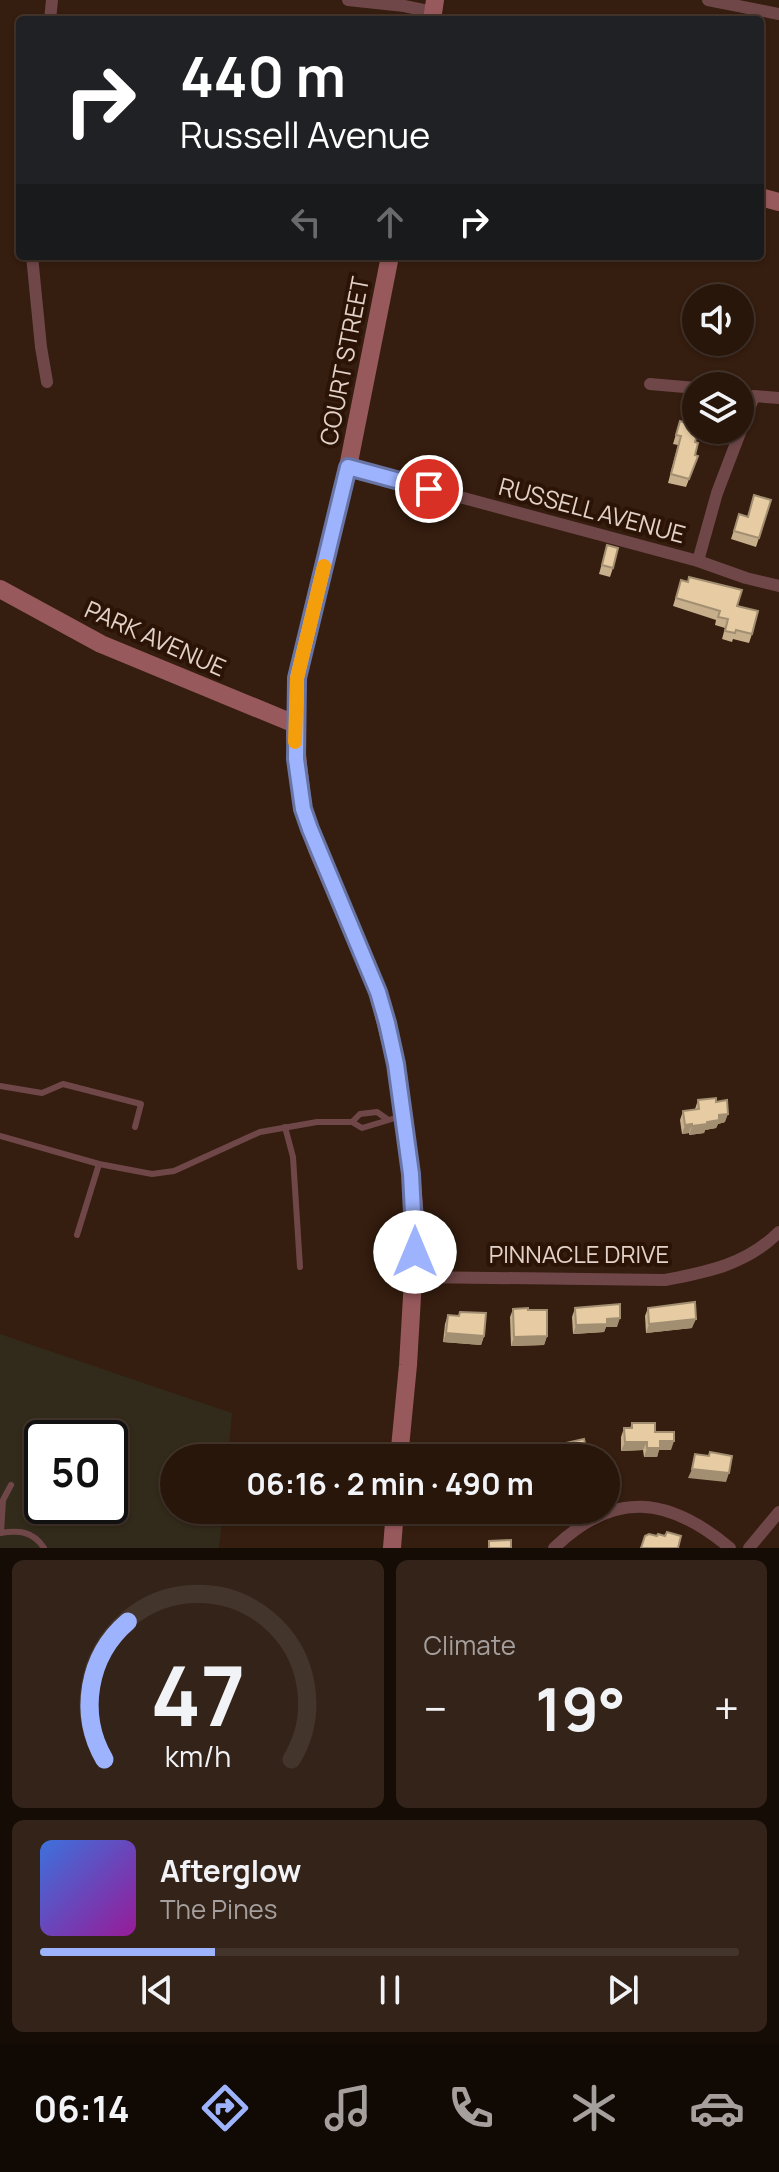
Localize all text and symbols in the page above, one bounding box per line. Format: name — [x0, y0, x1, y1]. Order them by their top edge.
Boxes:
text: 440 m — [180, 37, 346, 114]
icon: right — [48, 48, 152, 152]
text: Russell Avenue — [180, 110, 430, 159]
icon: left — [284, 200, 328, 244]
icon: ahead — [368, 200, 412, 244]
icon: right — [452, 200, 496, 244]
street label: COURT STREET — [311, 273, 376, 448]
map controls — [682, 284, 754, 444]
button: sound — [682, 284, 754, 356]
button: layers — [682, 372, 754, 444]
pin — [395, 455, 463, 523]
icon: arrive — [407, 467, 451, 511]
street label: RUSSELL AVENUE — [496, 469, 689, 550]
street label: PARK AVENUE — [80, 592, 231, 683]
position arrow — [373, 1210, 457, 1294]
street label: PINNACLE DRIVE — [489, 1237, 669, 1270]
speed limit sign: 50 — [24, 1420, 128, 1524]
text: 06:16 · 2 min · 490 m — [246, 1463, 534, 1504]
text: Climate — [424, 1627, 516, 1663]
text: 47 — [150, 1637, 245, 1751]
text: 19° — [535, 1667, 626, 1749]
text: − — [424, 1678, 447, 1738]
text: + — [714, 1678, 739, 1738]
text: km/h — [165, 1737, 231, 1776]
text: Afterglow — [160, 1850, 301, 1891]
text: The Pines — [160, 1891, 277, 1927]
icon: previous — [135, 1968, 179, 2012]
icon: pause — [368, 1968, 412, 2012]
icon: next — [601, 1968, 645, 2012]
icon: directions — [197, 2080, 253, 2136]
icon: music — [320, 2080, 376, 2136]
icon: phone — [443, 2080, 499, 2136]
icon: climate — [566, 2080, 622, 2136]
icon: car — [689, 2080, 745, 2136]
text: 06:14 — [34, 2084, 130, 2133]

